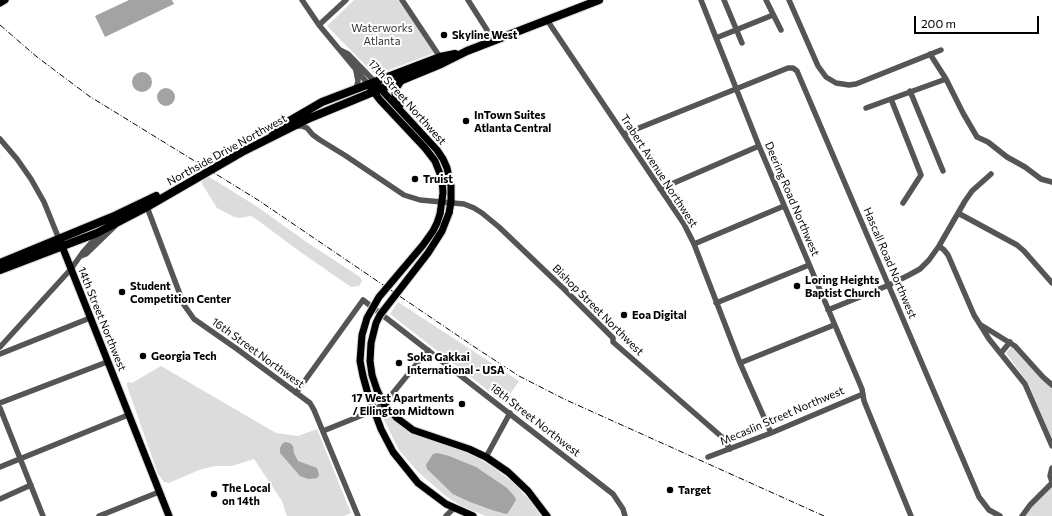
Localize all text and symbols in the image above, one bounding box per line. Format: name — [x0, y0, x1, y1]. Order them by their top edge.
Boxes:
scale bar — [916, 8, 1041, 34]
text: 200 m — [921, 16, 956, 30]
park label: Waterworks Atlanta — [351, 21, 413, 47]
place label: Skyline West — [452, 28, 518, 42]
marker: Skyline West — [439, 30, 449, 40]
street label: 17th Street Northwest — [365, 57, 449, 147]
place label: InTown Suites Atlanta Central — [474, 108, 551, 134]
street label: Northside Drive Northwest — [165, 112, 289, 188]
street label: Trabert Avenue Northwest — [617, 112, 701, 230]
marker: InTown Suites Atlanta Central — [461, 116, 471, 126]
street label: Deering Road Northwest — [762, 140, 822, 258]
place label: Truist — [423, 172, 453, 186]
marker: Truist — [410, 174, 420, 184]
street label: Hascall Road Northwest — [861, 205, 919, 321]
street label: Bishop Street Northwest — [550, 262, 646, 358]
street label: 14th Street Northwest — [75, 265, 129, 373]
place label: Loring Heights Baptist Church — [805, 273, 880, 299]
place label: Student Competition Center — [130, 279, 231, 305]
marker: Loring Heights Baptist Church — [792, 281, 802, 291]
marker: Student Competition Center — [117, 287, 127, 297]
place label: Eoa Digital — [632, 308, 687, 322]
marker: Eoa Digital — [619, 310, 629, 320]
street label: 16th Street Northwest — [209, 315, 307, 391]
place label: Georgia Tech — [151, 349, 217, 363]
place label: Soka Gakkai International - USA — [407, 350, 505, 376]
marker: Georgia Tech — [138, 351, 148, 361]
marker: Soka Gakkai International - USA — [394, 358, 404, 368]
street label: 18th Street Northwest — [487, 381, 583, 459]
street label: Mecaslin Street Northwest — [718, 384, 846, 448]
place label: 17 West Apartments / Ellington Midtown — [352, 391, 454, 417]
marker: 17 West Apartments / Ellington Midtown — [457, 399, 467, 409]
place label: The Local on 14th — [222, 481, 270, 507]
place label: Target — [678, 483, 711, 497]
marker: Target — [665, 485, 675, 495]
marker: The Local on 14th — [209, 489, 219, 499]

